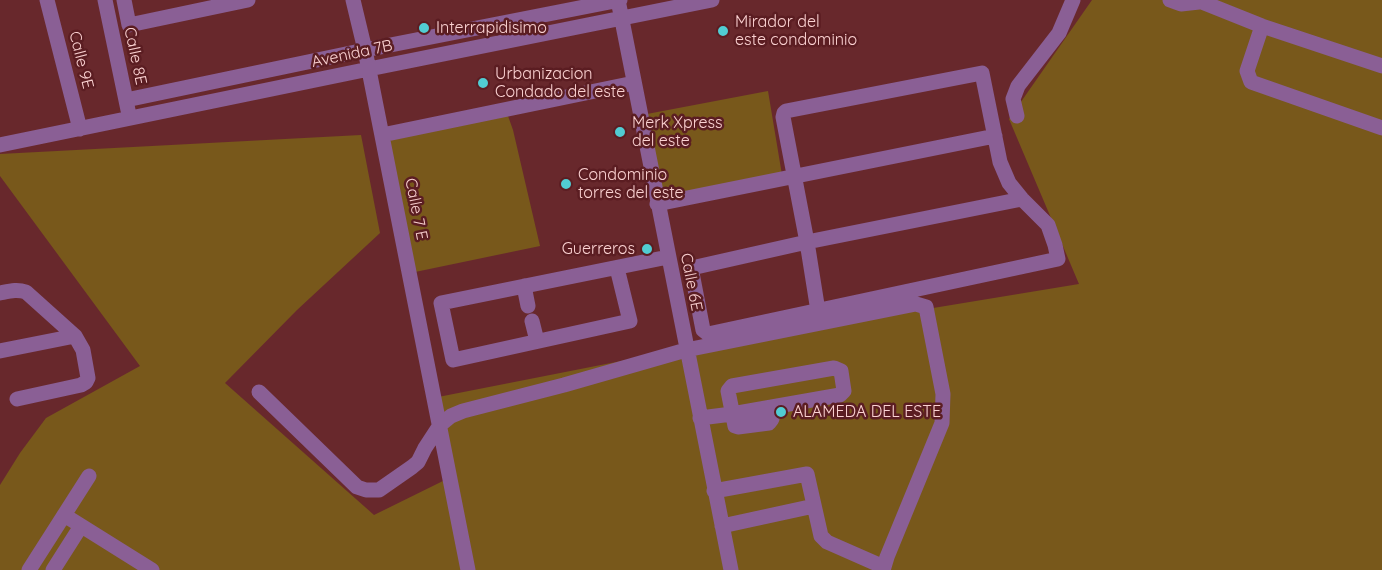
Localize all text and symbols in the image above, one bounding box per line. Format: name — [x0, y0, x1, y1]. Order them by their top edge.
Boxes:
place label: Mirador del este condominio — [735, 12, 857, 50]
place label: Interrapidisimo — [436, 18, 547, 38]
marker: Interrapidisimo — [417, 21, 431, 35]
marker: Mirador del este condominio — [716, 24, 730, 38]
street label: Calle 8E — [120, 25, 150, 87]
street label: Calle 9E — [65, 29, 97, 91]
street label: Avenida 7B — [310, 36, 394, 72]
place label: Urbanizacion Condado del este — [495, 64, 625, 102]
marker: Urbanizacion Condado del este — [476, 76, 490, 90]
place label: Merk Xpress del este — [632, 113, 723, 151]
marker: Merk Xpress del este — [613, 125, 627, 139]
place label: Condominio torres del este — [578, 165, 684, 203]
street label: Calle 7 E — [401, 177, 431, 241]
marker: Condominio torres del este — [559, 177, 573, 191]
place label: Guerreros — [562, 239, 635, 259]
marker: Guerreros — [640, 242, 654, 256]
street label: Calle 6E — [676, 251, 706, 313]
place label: ALAMEDA DEL ESTE — [793, 402, 941, 422]
marker: ALAMEDA DEL ESTE — [774, 405, 788, 419]

